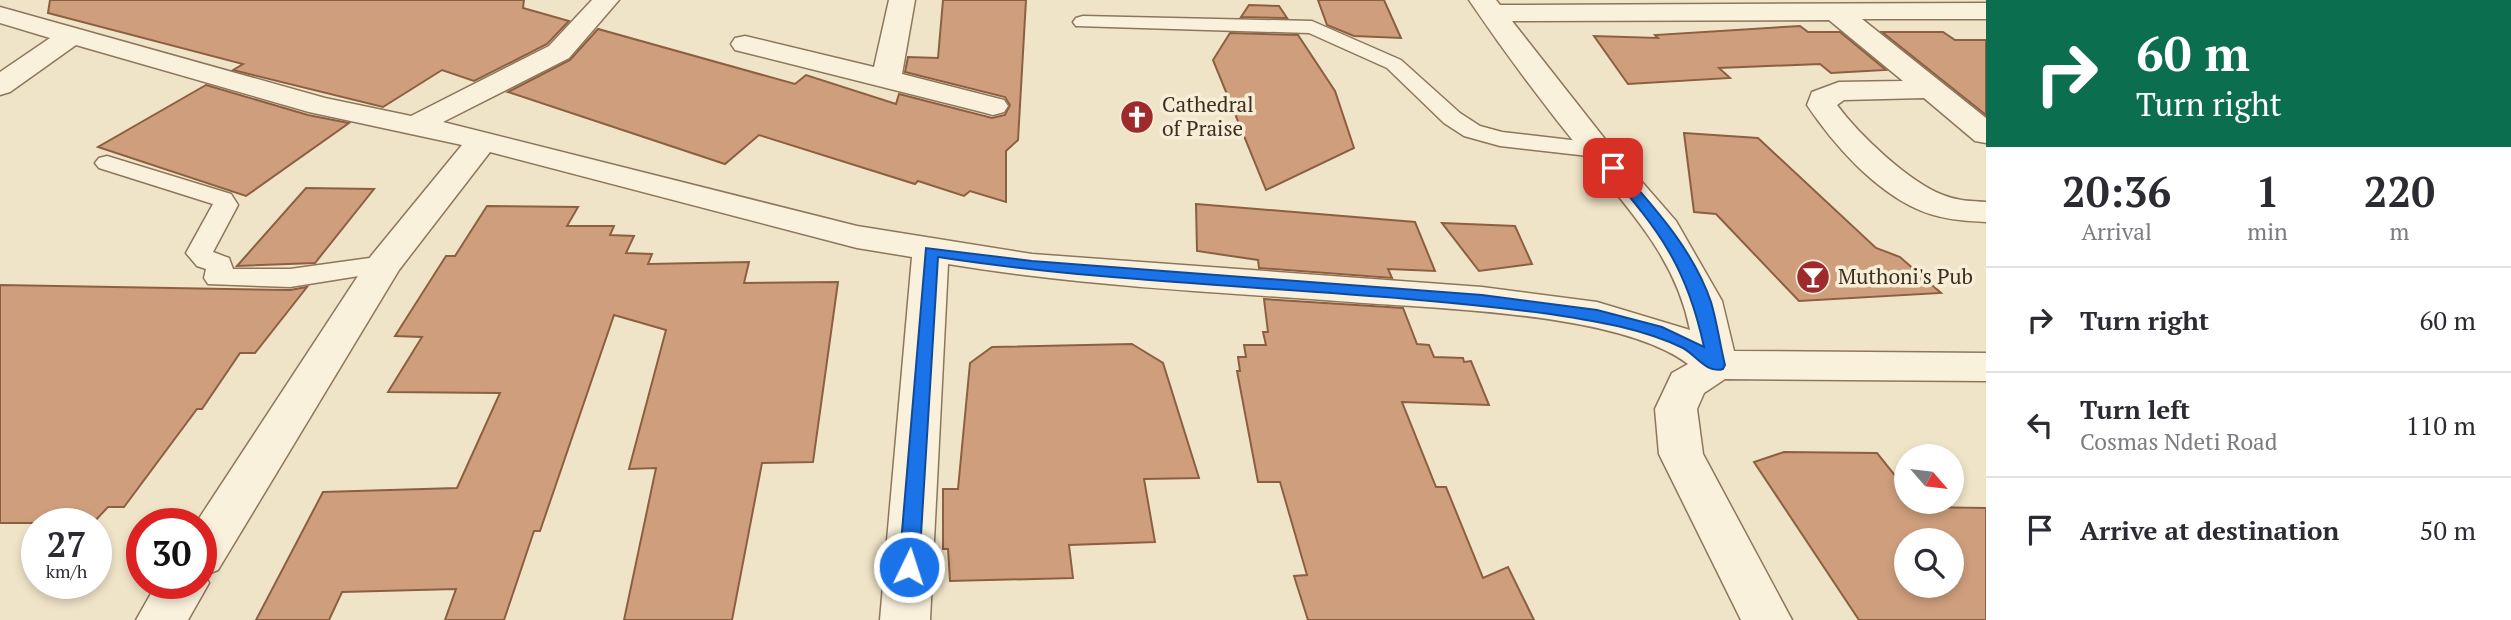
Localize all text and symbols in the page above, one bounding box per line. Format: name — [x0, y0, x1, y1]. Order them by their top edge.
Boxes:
text: 60 m — [2136, 20, 2250, 85]
icon: right — [2021, 28, 2112, 119]
text: Turn right — [2136, 83, 2282, 125]
place label: Cathedral of Praise — [1162, 90, 1253, 142]
church icon: Cathedral of Praise — [1118, 98, 1156, 136]
pin — [1583, 138, 1643, 198]
icon: arrive — [1594, 149, 1632, 187]
text: 20:36 — [2062, 163, 2171, 219]
text: 1 — [2256, 163, 2279, 219]
text: 220 — [2364, 163, 2435, 219]
text: Arrival — [2081, 216, 2152, 247]
text: min — [2247, 216, 2288, 247]
text: m — [2389, 216, 2409, 247]
bar icon: Muthoni's Pub — [1794, 258, 1832, 296]
place label: Muthoni's Pub — [1838, 262, 1973, 290]
icon: right — [2021, 301, 2059, 339]
text: Turn right — [2080, 303, 2209, 337]
text: 60 m — [2420, 303, 2476, 337]
text: Turn left — [2080, 392, 2190, 426]
icon: left — [2021, 406, 2059, 444]
text: 110 m — [2406, 408, 2476, 442]
text: Cosmas Ndeti Road — [2080, 426, 2277, 457]
north arrow — [1894, 444, 1964, 514]
map controls — [1894, 444, 1964, 598]
speed limit sign: 30 — [126, 508, 217, 599]
icon: arrive — [2021, 511, 2059, 549]
text: Arrive at destination — [2080, 513, 2339, 547]
text: 50 m — [2420, 513, 2476, 547]
text: 27 — [47, 521, 86, 567]
button: search — [1894, 528, 1964, 598]
position arrow — [872, 530, 946, 604]
text: km/h — [46, 559, 87, 583]

